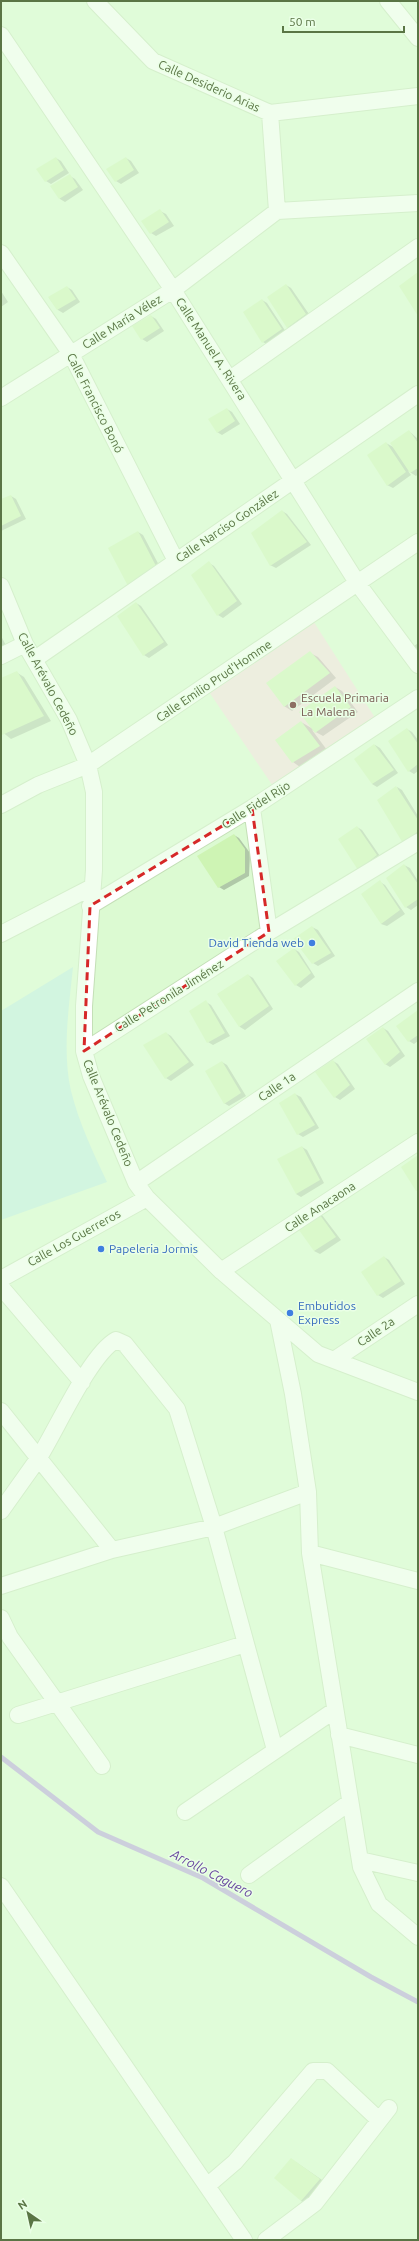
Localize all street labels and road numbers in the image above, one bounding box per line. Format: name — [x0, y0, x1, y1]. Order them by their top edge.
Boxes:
street label: Calle Desiderio Arias — [156, 57, 262, 114]
street label: Calle María Vélez — [80, 292, 164, 351]
street label: Calle Manuel A. Rivera — [173, 295, 249, 402]
street label: Calle Francisco Bonó — [65, 351, 126, 455]
street label: Calle Narciso González — [173, 486, 281, 565]
street label: Calle Arévalo Cedeño — [16, 630, 81, 737]
street label: Calle Emilio Prud'Homme — [154, 637, 274, 724]
street label: Calle Fidel Rijo — [219, 778, 292, 831]
street label: Calle Petronila Jiménez — [112, 957, 226, 1034]
street label: Calle Arévalo Cedeño — [81, 1057, 136, 1168]
street label: Calle 1a — [256, 1069, 298, 1104]
street label: Calle Anacaona — [282, 1179, 358, 1234]
street label: Calle Los Guerreros — [25, 1207, 122, 1269]
street label: Calle 2a — [355, 1314, 397, 1349]

